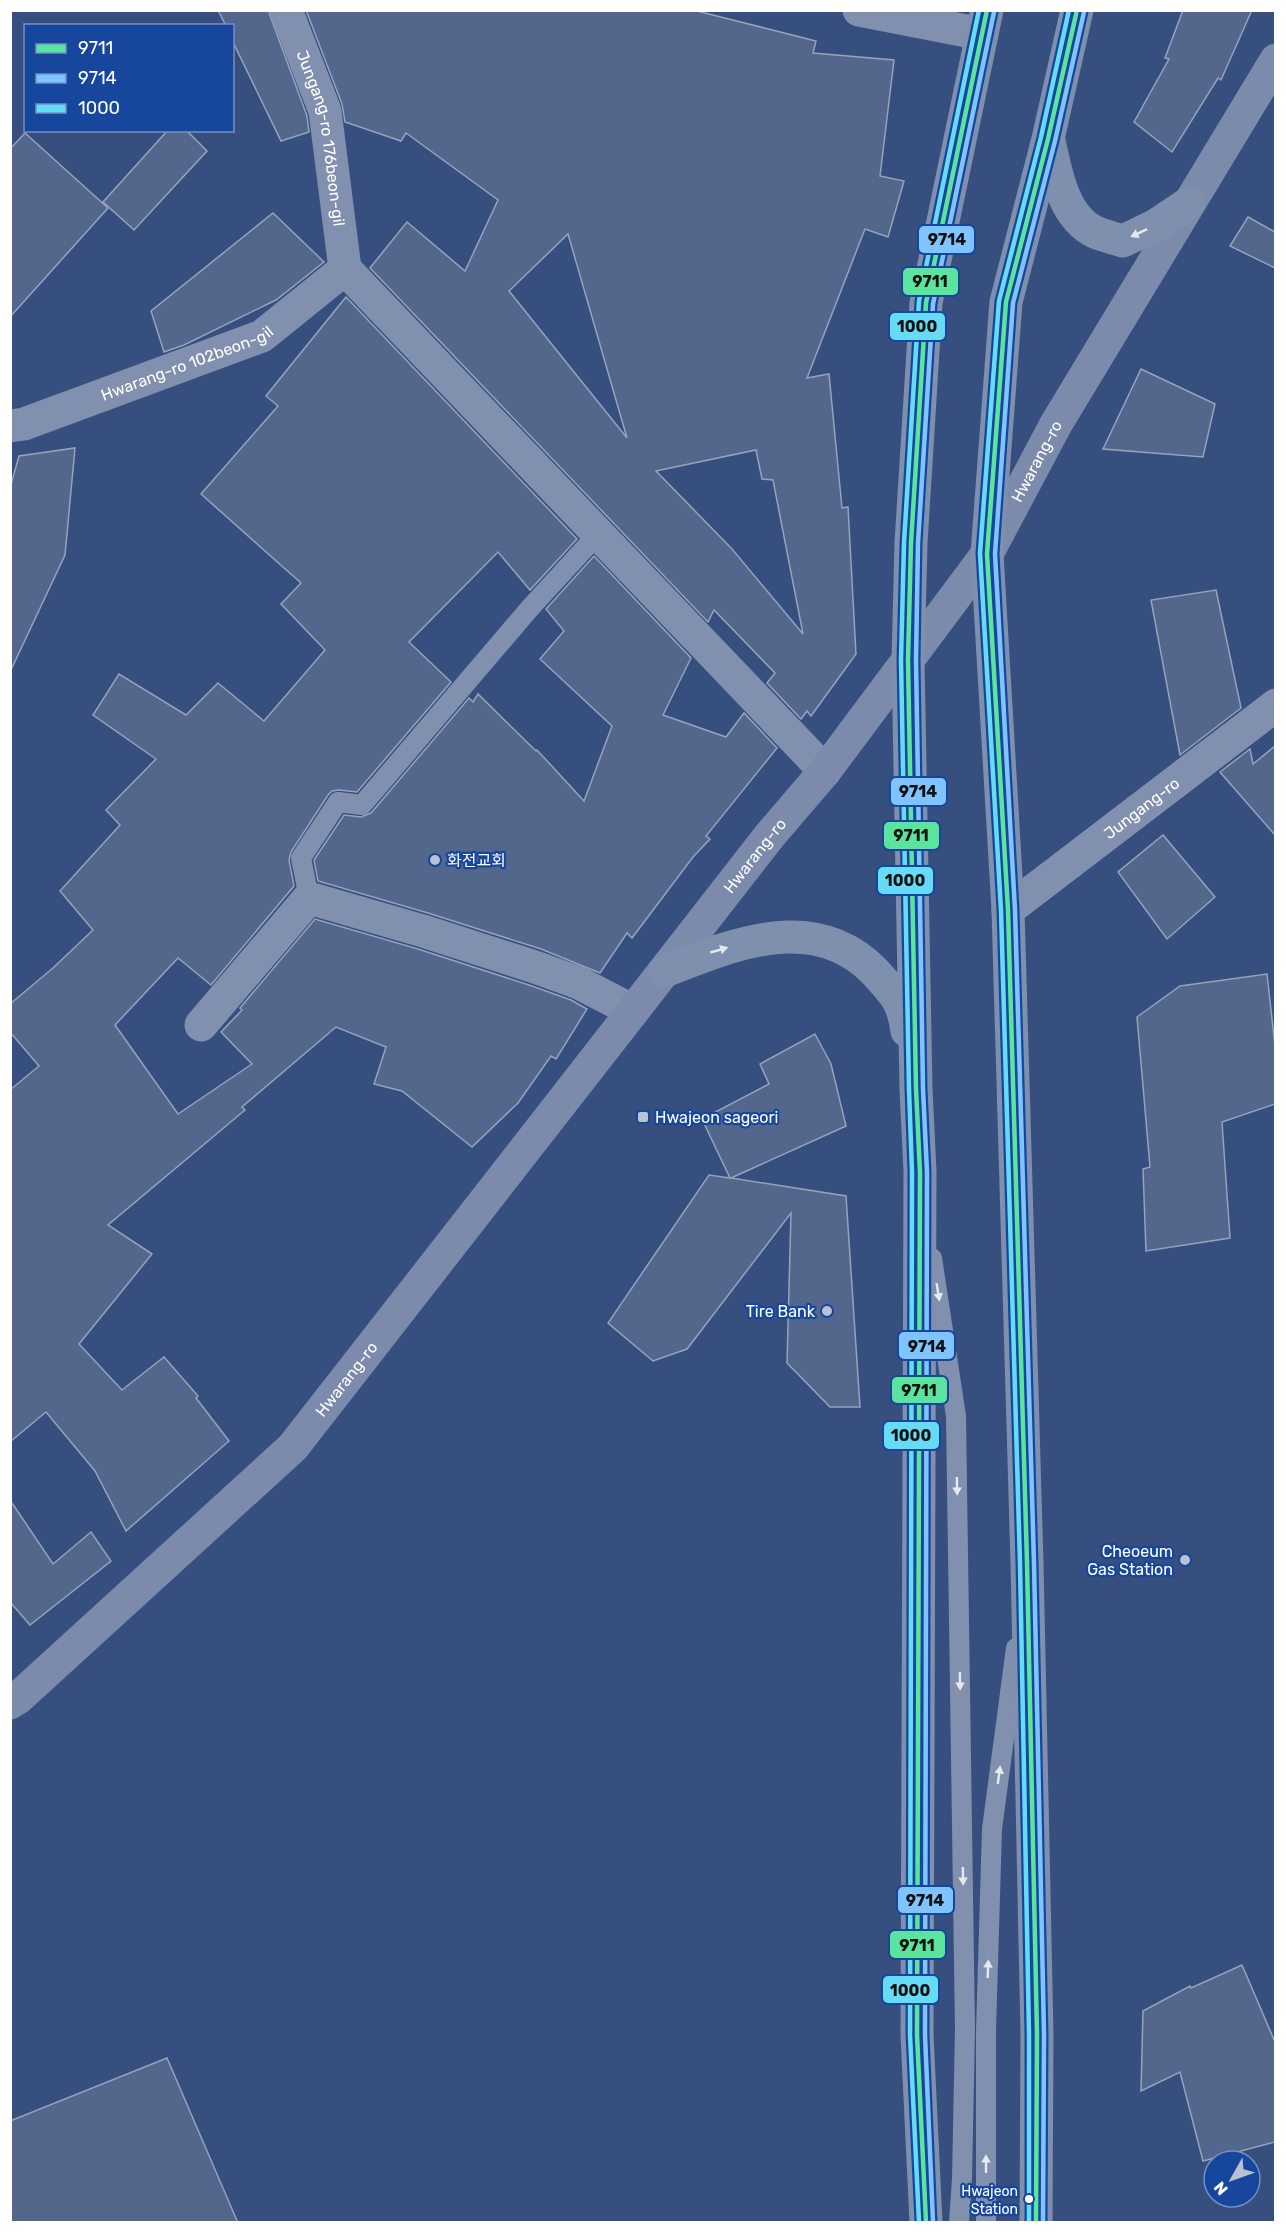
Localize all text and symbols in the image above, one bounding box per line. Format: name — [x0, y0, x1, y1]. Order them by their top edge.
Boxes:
legend — [24, 24, 234, 132]
text: 9711 — [78, 37, 113, 59]
street label: Jungang-ro 176beon-gil — [293, 47, 349, 227]
text: 9714 — [78, 67, 117, 89]
text: 1000 — [78, 97, 120, 119]
line badge: 9714 — [918, 225, 975, 254]
one-way arrow — [1131, 229, 1148, 238]
text: 9714 — [928, 230, 966, 249]
line badge: 9711 — [902, 267, 959, 296]
text: 9711 — [912, 272, 948, 291]
line badge: 1000 — [889, 312, 946, 341]
text: 1000 — [897, 317, 937, 336]
street label: Hwarang-ro 102beon-gil — [98, 321, 277, 404]
street label: Hwarang-ro — [1007, 417, 1066, 505]
street label: Jungang-ro — [1100, 773, 1183, 843]
line badge: 9714 — [890, 777, 947, 806]
text: 9714 — [899, 782, 937, 801]
street label: Hwarang-ro — [719, 814, 790, 897]
line badge: 9711 — [883, 821, 940, 850]
text: 9711 — [893, 826, 929, 845]
place label: 화전교회 — [447, 851, 506, 870]
marker: 화전교회 — [428, 853, 442, 867]
line badge: 1000 — [877, 866, 934, 895]
text: 1000 — [885, 871, 925, 890]
one-way arrow — [710, 945, 728, 955]
place label: Hwajeon sageori — [655, 1108, 778, 1127]
marker: Hwajeon sageori — [636, 1110, 650, 1124]
one-way arrow — [933, 1283, 942, 1302]
place label: Tire Bank — [746, 1302, 816, 1321]
marker: Tire Bank — [820, 1304, 834, 1318]
line badge: 9714 — [898, 1331, 955, 1360]
text: 9714 — [908, 1337, 946, 1356]
street label: Hwarang-ro — [311, 1338, 381, 1420]
line badge: 9711 — [891, 1376, 948, 1404]
text: 9711 — [901, 1381, 937, 1400]
line badge: 1000 — [883, 1421, 940, 1450]
text: 1000 — [891, 1426, 931, 1445]
one-way arrow — [953, 1476, 962, 1495]
place label: Cheoeum Gas Station — [1087, 1542, 1173, 1579]
marker: Cheoeum Gas Station — [1178, 1553, 1192, 1567]
one-way arrow — [955, 1671, 965, 1690]
one-way arrow — [995, 1765, 1004, 1784]
one-way arrow — [958, 1866, 968, 1885]
line badge: 9714 — [897, 1886, 954, 1914]
text: 9714 — [906, 1891, 944, 1910]
line badge: 9711 — [889, 1930, 946, 1959]
text: 9711 — [899, 1936, 935, 1955]
one-way arrow — [983, 1960, 993, 1979]
line badge: 1000 — [882, 1975, 939, 2004]
text: 1000 — [890, 1981, 930, 2000]
north arrow — [1202, 2149, 1262, 2209]
one-way arrow — [981, 2155, 991, 2174]
text: N — [1210, 2178, 1232, 2199]
place label: Hwajeon Station — [961, 2183, 1018, 2218]
marker: Hwajeon Station — [1023, 2193, 1035, 2205]

